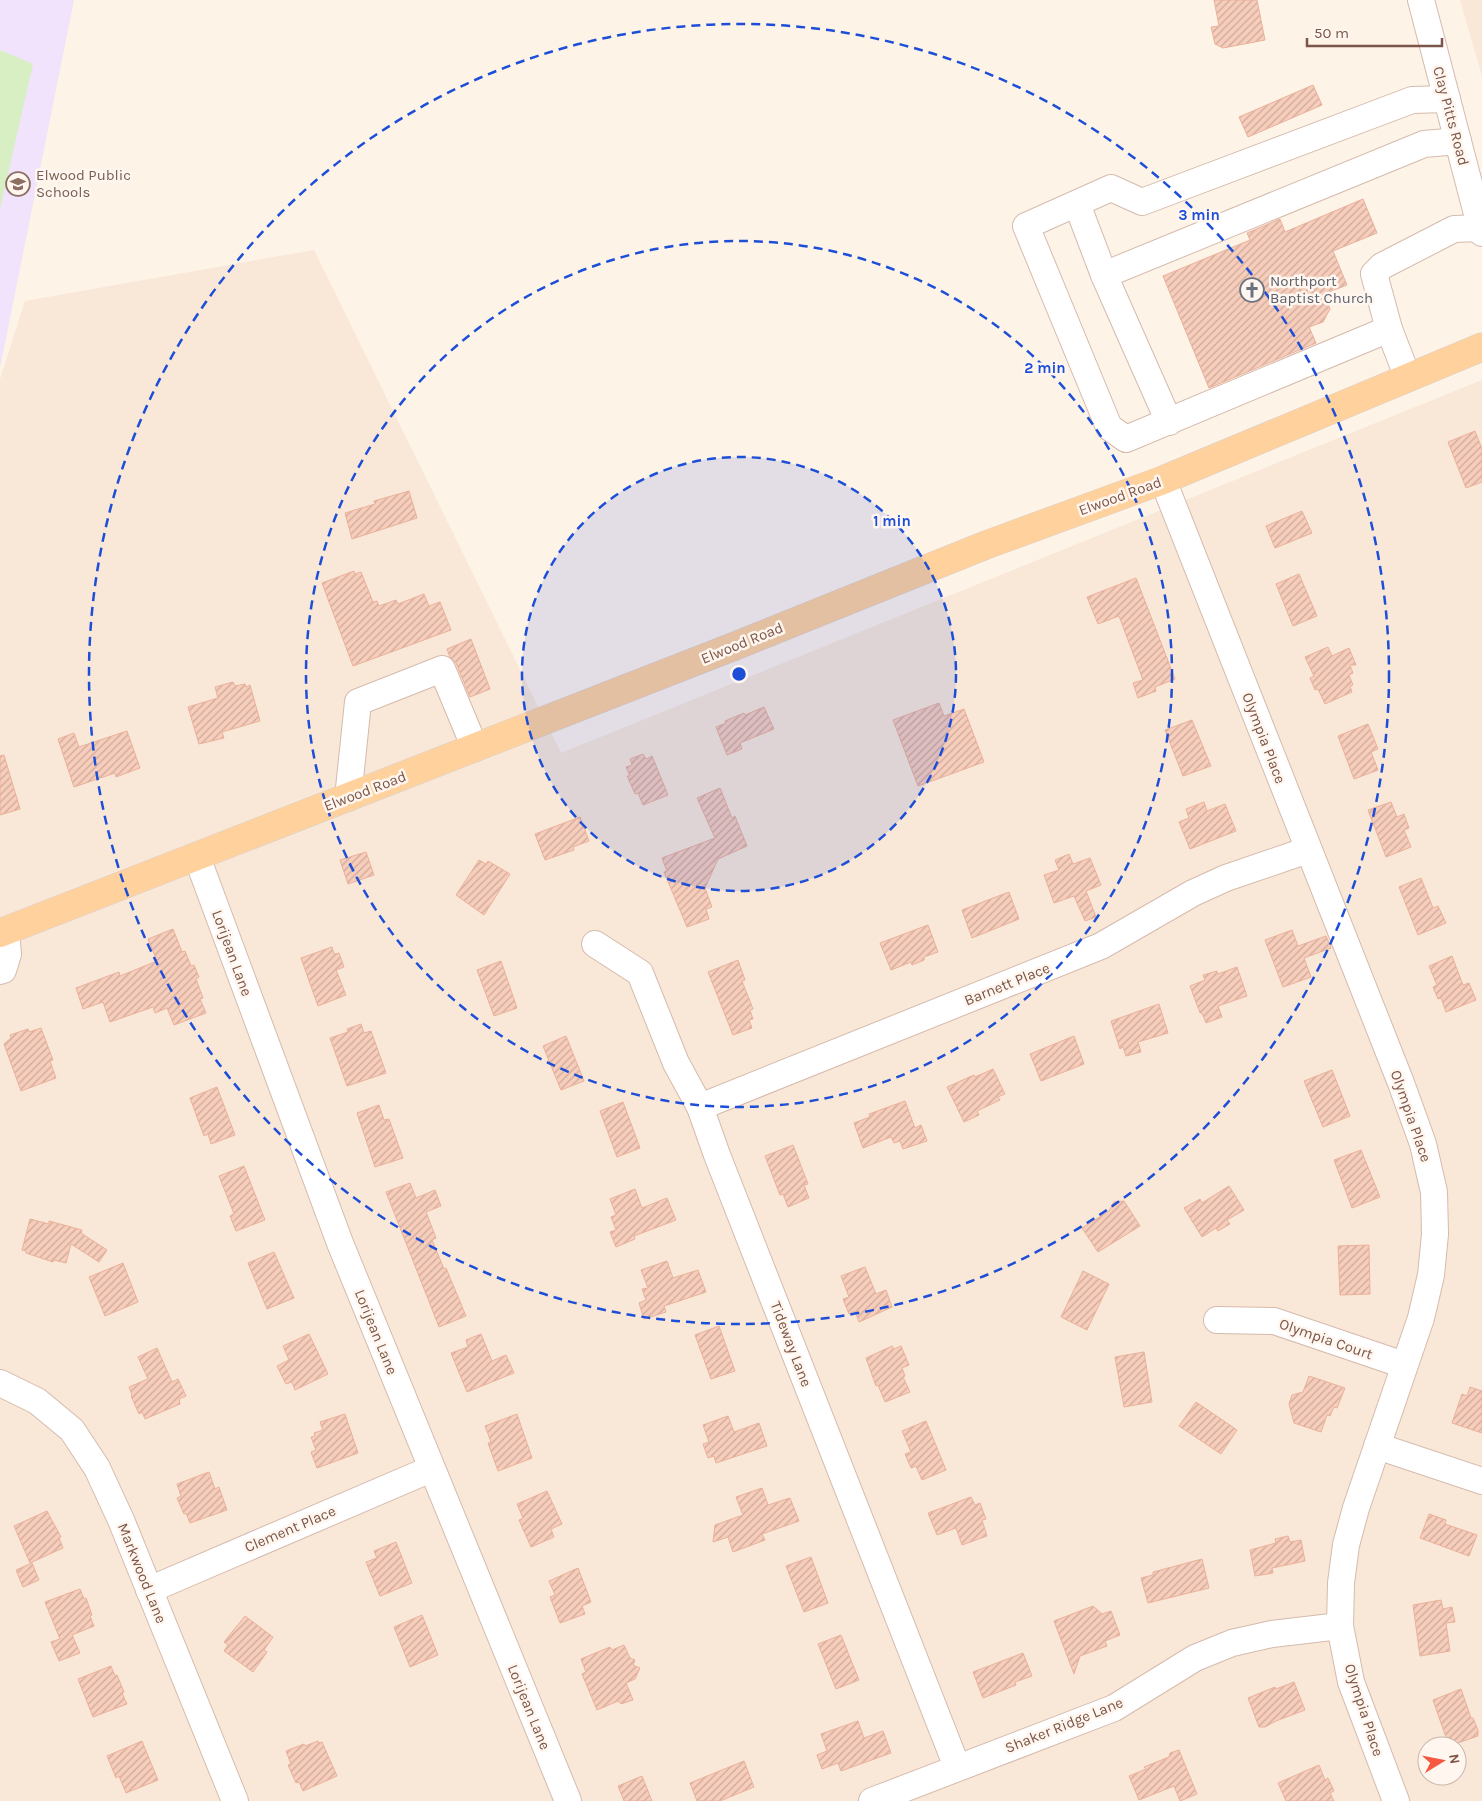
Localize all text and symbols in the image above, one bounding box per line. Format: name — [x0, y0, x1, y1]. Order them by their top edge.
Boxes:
scale bar — [1307, 15, 1442, 47]
text: 50 m — [1314, 24, 1349, 42]
street label: Clay Pitts Road — [1429, 64, 1473, 168]
place label: Elwood Public Schools — [36, 166, 131, 201]
school or university icon: Elwood Public Schools — [5, 171, 31, 197]
text: 3 min — [1178, 206, 1220, 224]
place label: Northport Baptist Church — [1270, 272, 1373, 307]
church icon: Northport Baptist Church — [1239, 277, 1265, 303]
text: 2 min — [1024, 359, 1066, 377]
street label: Elwood Road — [1076, 473, 1164, 519]
text: 1 min — [873, 512, 911, 530]
street label: Elwood Road — [698, 618, 786, 668]
centre of rings — [730, 665, 748, 683]
street label: Olympia Place — [1238, 690, 1290, 786]
street label: Elwood Road — [321, 767, 409, 815]
street label: Lorijean Lane — [208, 907, 256, 999]
street label: Barnett Place — [962, 959, 1052, 1009]
street label: Olympia Place — [1387, 1068, 1435, 1164]
street label: Lorijean Lane — [351, 1287, 401, 1377]
street label: Tideway Lane — [766, 1299, 816, 1389]
street label: Olympia Court — [1277, 1315, 1375, 1363]
street label: Clement Place — [242, 1502, 338, 1556]
street label: Markwood Lane — [114, 1520, 170, 1626]
street label: Olympia Place — [1341, 1661, 1387, 1759]
street label: Lorijean Lane — [504, 1662, 554, 1752]
street label: Shaker Ridge Lane — [1002, 1693, 1126, 1757]
north arrow — [1417, 1736, 1467, 1786]
text: N — [1445, 1752, 1464, 1765]

